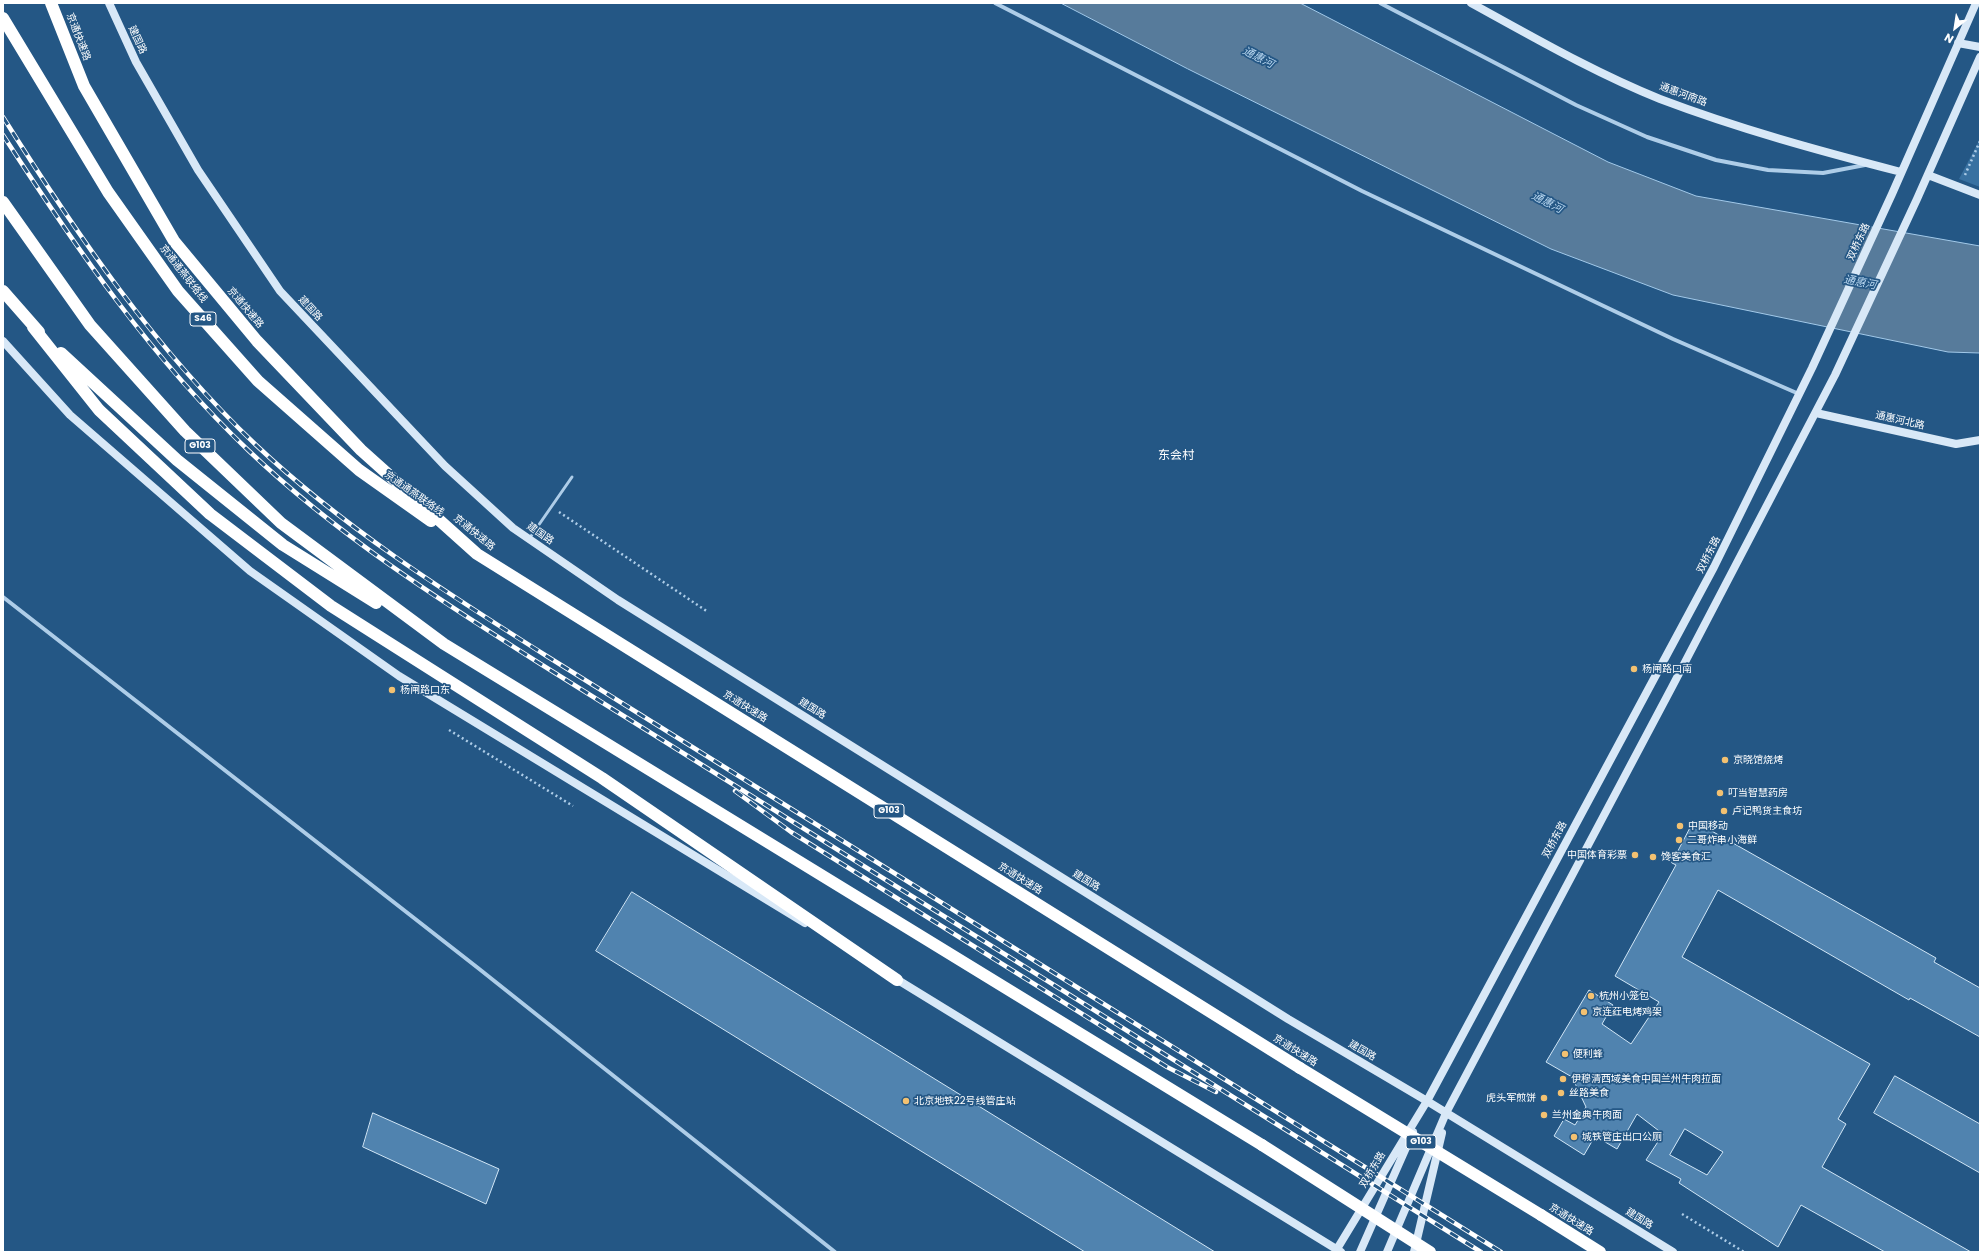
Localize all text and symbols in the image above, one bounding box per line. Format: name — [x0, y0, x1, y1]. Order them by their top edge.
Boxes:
north arrow — [1935, 8, 1975, 48]
street label: 京通快速路 — [63, 12, 93, 62]
street label: 建国路 — [125, 24, 149, 56]
text: N — [1941, 29, 1957, 47]
water label: 通惠河 — [1240, 45, 1276, 71]
street label: 通惠河南路 — [1657, 81, 1709, 109]
water label: 通惠河 — [1529, 190, 1565, 216]
street label: 双桥东路 — [1845, 221, 1873, 263]
street label: 京通通燕联络线 — [157, 243, 209, 305]
water label: 通惠河 — [1843, 273, 1877, 293]
street label: 京通快速路 — [224, 285, 266, 331]
street label: 建国路 — [295, 294, 325, 324]
road number: S46 — [190, 312, 216, 326]
street label: 通惠河北路 — [1874, 410, 1926, 432]
road number: G103 — [185, 439, 215, 453]
district label: 东会村 — [1158, 449, 1194, 463]
street label: 京通通燕联络线 — [382, 469, 446, 519]
street label: 京通快速路 — [451, 513, 497, 553]
street label: 建国路 — [524, 520, 556, 548]
street label: 双桥东路 — [1695, 534, 1723, 576]
place label: 杨闸路口南 — [1642, 663, 1692, 675]
marker: 杨闸路口南 — [1629, 664, 1639, 674]
place label: 杨闸路口东 — [400, 684, 450, 696]
marker: 杨闸路口东 — [387, 685, 397, 695]
street label: 京通快速路 — [721, 689, 769, 725]
street label: 建国路 — [796, 696, 828, 722]
place label: 京晓馆烧烤 — [1733, 754, 1783, 766]
marker: 京晓馆烧烤 — [1720, 755, 1730, 765]
place label: 叮当智慧药房 — [1728, 787, 1788, 799]
marker: 叮当智慧药房 — [1715, 788, 1725, 798]
road number: G103 — [874, 804, 904, 818]
place label: 卢记鸭货主食坊 — [1732, 805, 1802, 817]
marker: 卢记鸭货主食坊 — [1719, 806, 1729, 816]
street label: 双桥东路 — [1540, 820, 1570, 860]
place label: 中国移动 — [1688, 820, 1728, 832]
marker: 中国移动 — [1675, 821, 1685, 831]
place label: 二哥炸串小海鲜 — [1687, 834, 1757, 846]
marker: 二哥炸串小海鲜 — [1674, 835, 1684, 845]
place label: 中国体育彩票 — [1567, 849, 1627, 861]
marker: 中国体育彩票 — [1630, 850, 1640, 860]
place label: 馋客美食汇 — [1661, 851, 1711, 863]
marker: 馋客美食汇 — [1648, 852, 1658, 862]
street label: 京通快速路 — [996, 861, 1044, 897]
street label: 建国路 — [1070, 868, 1102, 894]
place label: 杭州小笼包 — [1599, 990, 1649, 1002]
marker: 杭州小笼包 — [1586, 991, 1596, 1001]
place label: 京连荭电烤鸡架 — [1592, 1006, 1662, 1018]
marker: 京连荭电烤鸡架 — [1579, 1007, 1589, 1017]
street label: 京通快速路 — [1271, 1033, 1319, 1069]
street label: 建国路 — [1346, 1038, 1378, 1064]
place label: 便利蜂 — [1573, 1048, 1603, 1060]
marker: 便利蜂 — [1560, 1049, 1570, 1059]
place label: 伊穆清西域美食中国兰州牛肉拉面 — [1571, 1073, 1721, 1085]
marker: 伊穆清西域美食中国兰州牛肉拉面 — [1558, 1074, 1568, 1084]
place label: 丝路美食 — [1569, 1087, 1609, 1099]
marker: 丝路美食 — [1556, 1088, 1566, 1098]
place label: 虎头军煎饼 — [1486, 1092, 1536, 1104]
marker: 虎头军煎饼 — [1539, 1093, 1549, 1103]
place label: 北京地铁22号线管庄站 — [914, 1095, 1015, 1107]
marker: 北京地铁22号线管庄站 — [901, 1096, 911, 1106]
place label: 兰州金典牛肉面 — [1552, 1109, 1622, 1121]
marker: 兰州金典牛肉面 — [1539, 1110, 1549, 1120]
place label: 城铁管庄出口公厕 — [1582, 1131, 1662, 1143]
marker: 城铁管庄出口公厕 — [1569, 1132, 1579, 1142]
road number: G103 — [1406, 1135, 1436, 1149]
street label: 双桥东路 — [1358, 1150, 1388, 1190]
street label: 京通快速路 — [1547, 1202, 1595, 1238]
street label: 建国路 — [1623, 1206, 1655, 1232]

